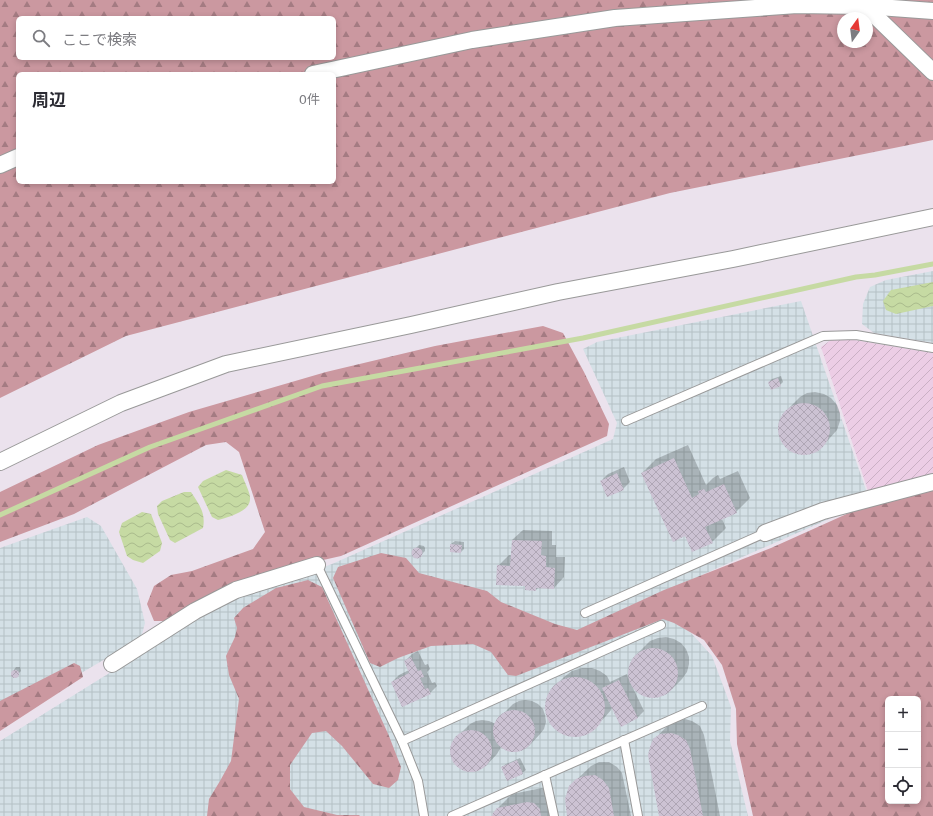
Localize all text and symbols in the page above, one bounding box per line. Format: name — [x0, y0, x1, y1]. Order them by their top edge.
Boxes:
north arrow — [837, 12, 873, 48]
search box — [16, 16, 336, 60]
icon: search — [30, 27, 52, 49]
text: ここで検索 — [62, 31, 137, 49]
text: 周辺 — [32, 90, 66, 110]
text: 0件 — [299, 92, 320, 107]
map controls — [885, 696, 921, 804]
button: + — [885, 696, 921, 732]
button: − — [885, 732, 921, 768]
button: locate — [885, 768, 921, 804]

